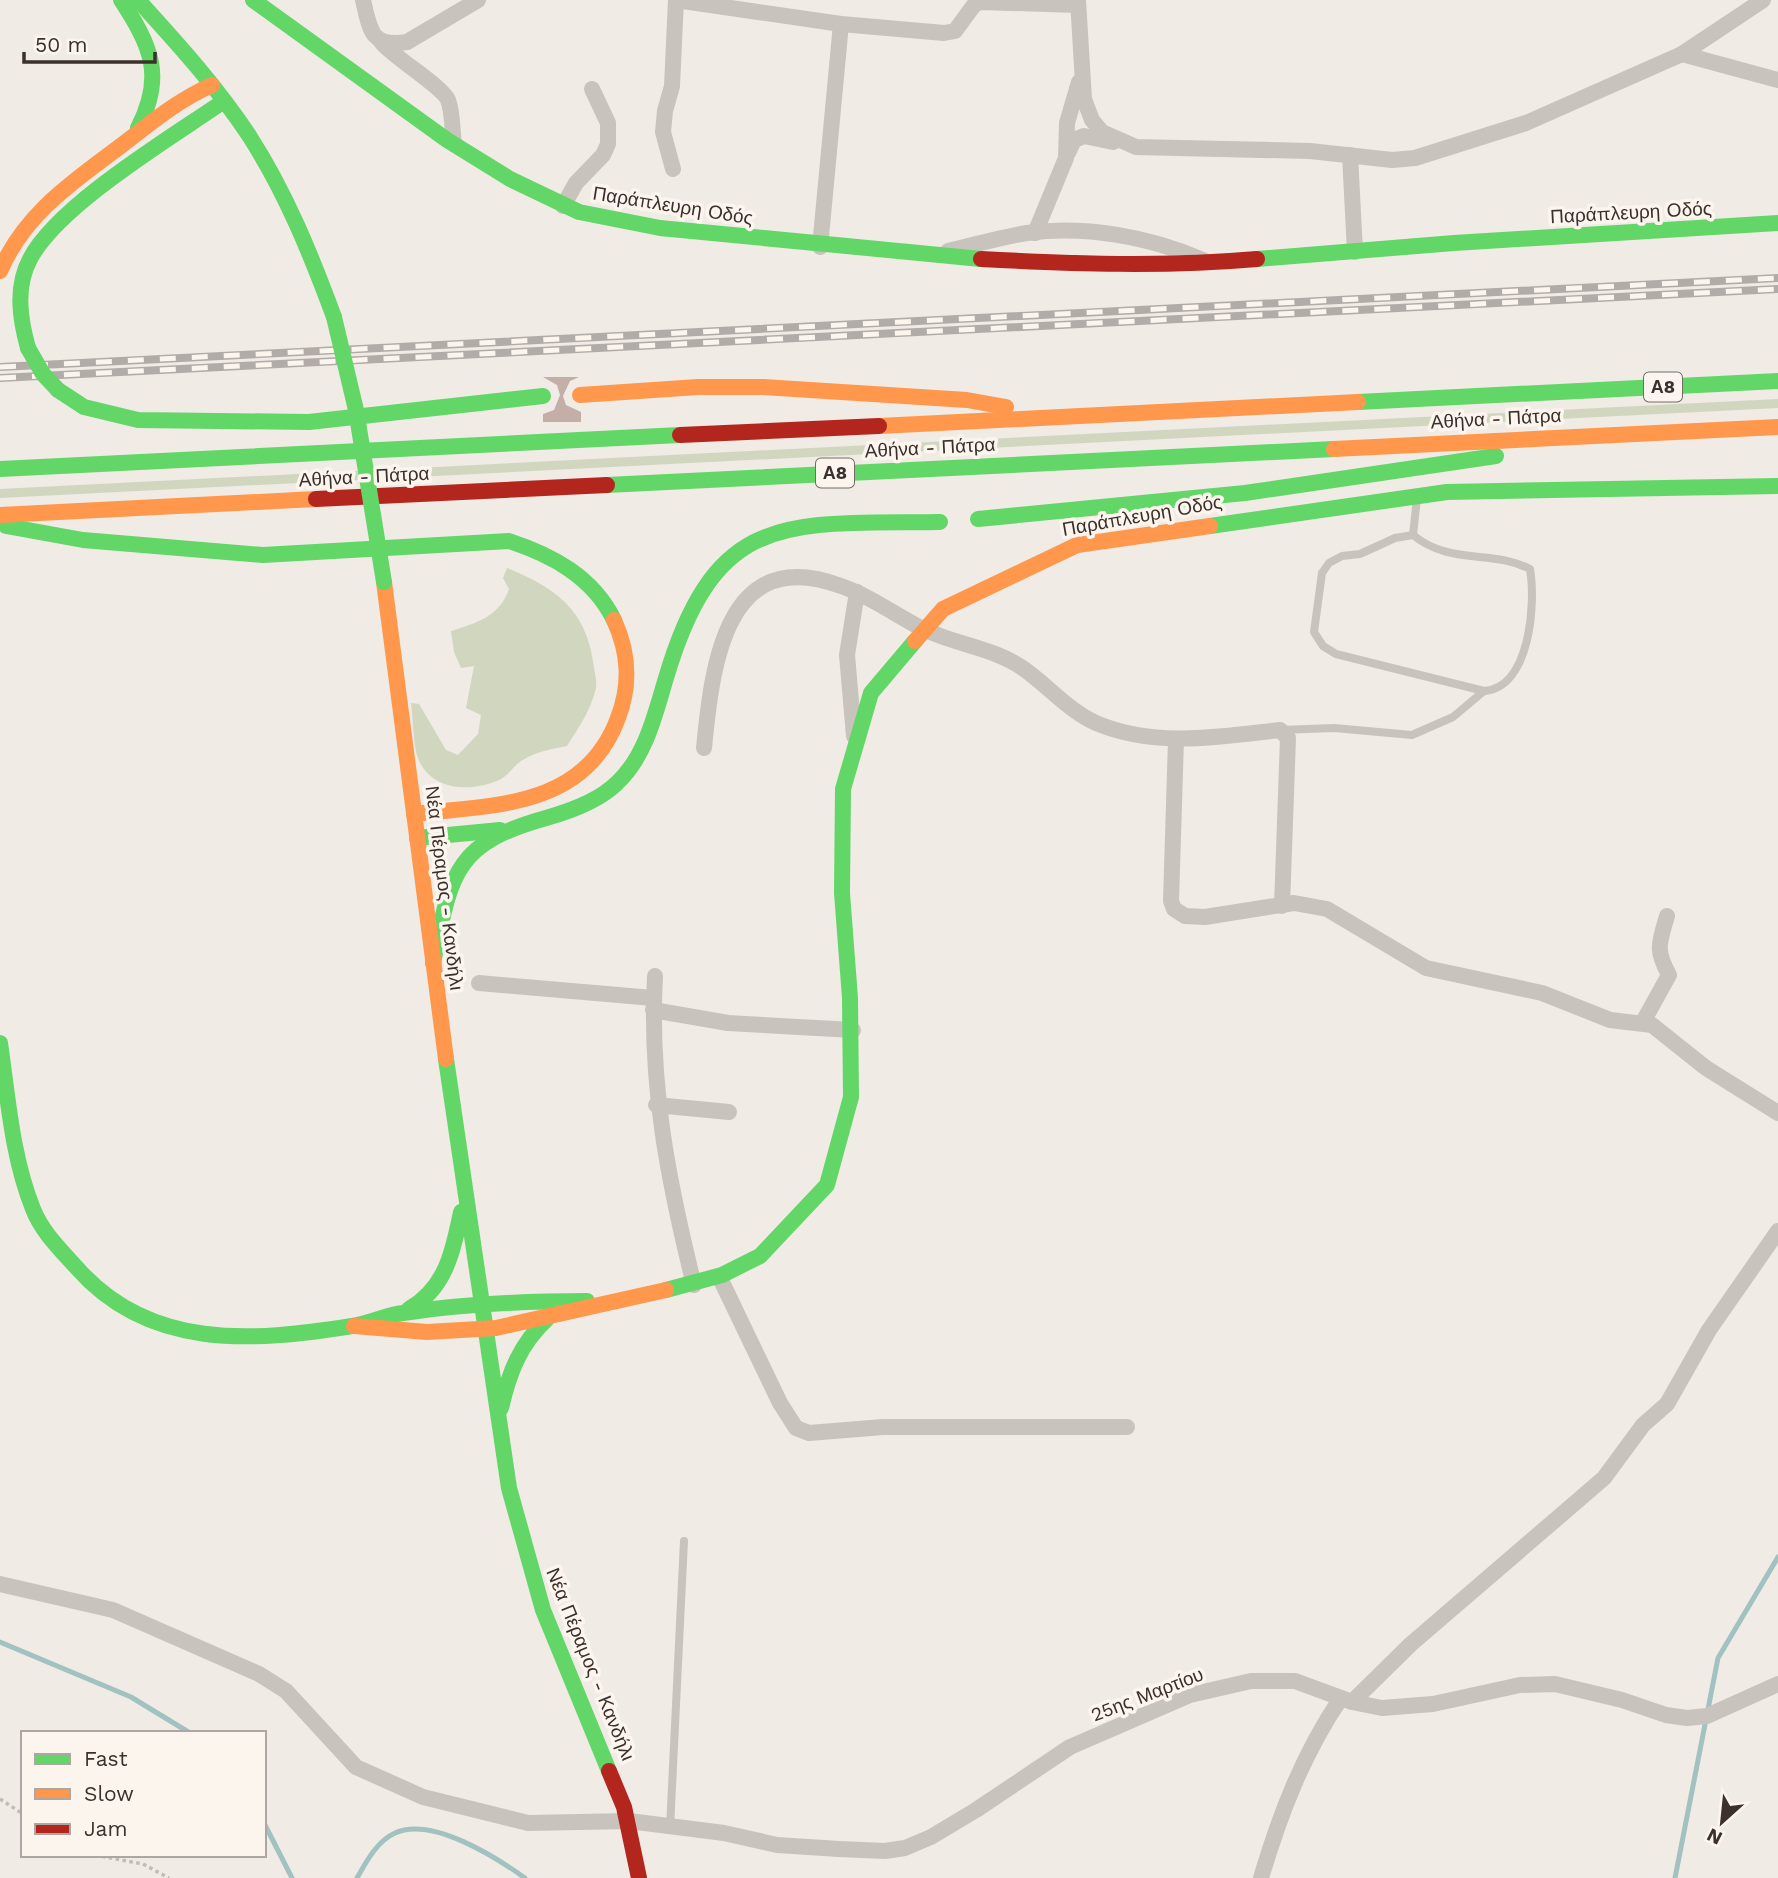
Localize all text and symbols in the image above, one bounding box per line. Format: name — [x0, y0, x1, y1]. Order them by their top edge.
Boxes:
scale bar — [24, 21, 156, 65]
text: 50 m — [35, 32, 87, 57]
street label: Παράπλευρη Οδός — [591, 181, 755, 230]
street label: Παράπλευρη Οδός — [1550, 197, 1712, 228]
road number: Α8 — [1644, 372, 1682, 402]
street label: Αθήνα - Πάτρα — [1430, 404, 1562, 433]
street label: Αθήνα - Πάτρα — [864, 433, 996, 462]
road number: Α8 — [816, 458, 854, 488]
street label: Αθήνα - Πάτρα — [298, 462, 430, 491]
street label: Παράπλευρη Οδός — [1060, 490, 1224, 541]
street label: Νέα Πέραμος - Κανδήλι — [421, 785, 468, 992]
street label: Νέα Πέραμος - Κανδήλι — [541, 1565, 640, 1764]
street label: 25ης Μαρτίου — [1088, 1663, 1207, 1726]
legend — [21, 1731, 266, 1857]
text: Fast — [84, 1746, 128, 1771]
text: Slow — [84, 1781, 134, 1806]
north arrow — [1687, 1787, 1757, 1857]
text: Jam — [84, 1816, 127, 1841]
text: N — [1703, 1823, 1726, 1850]

